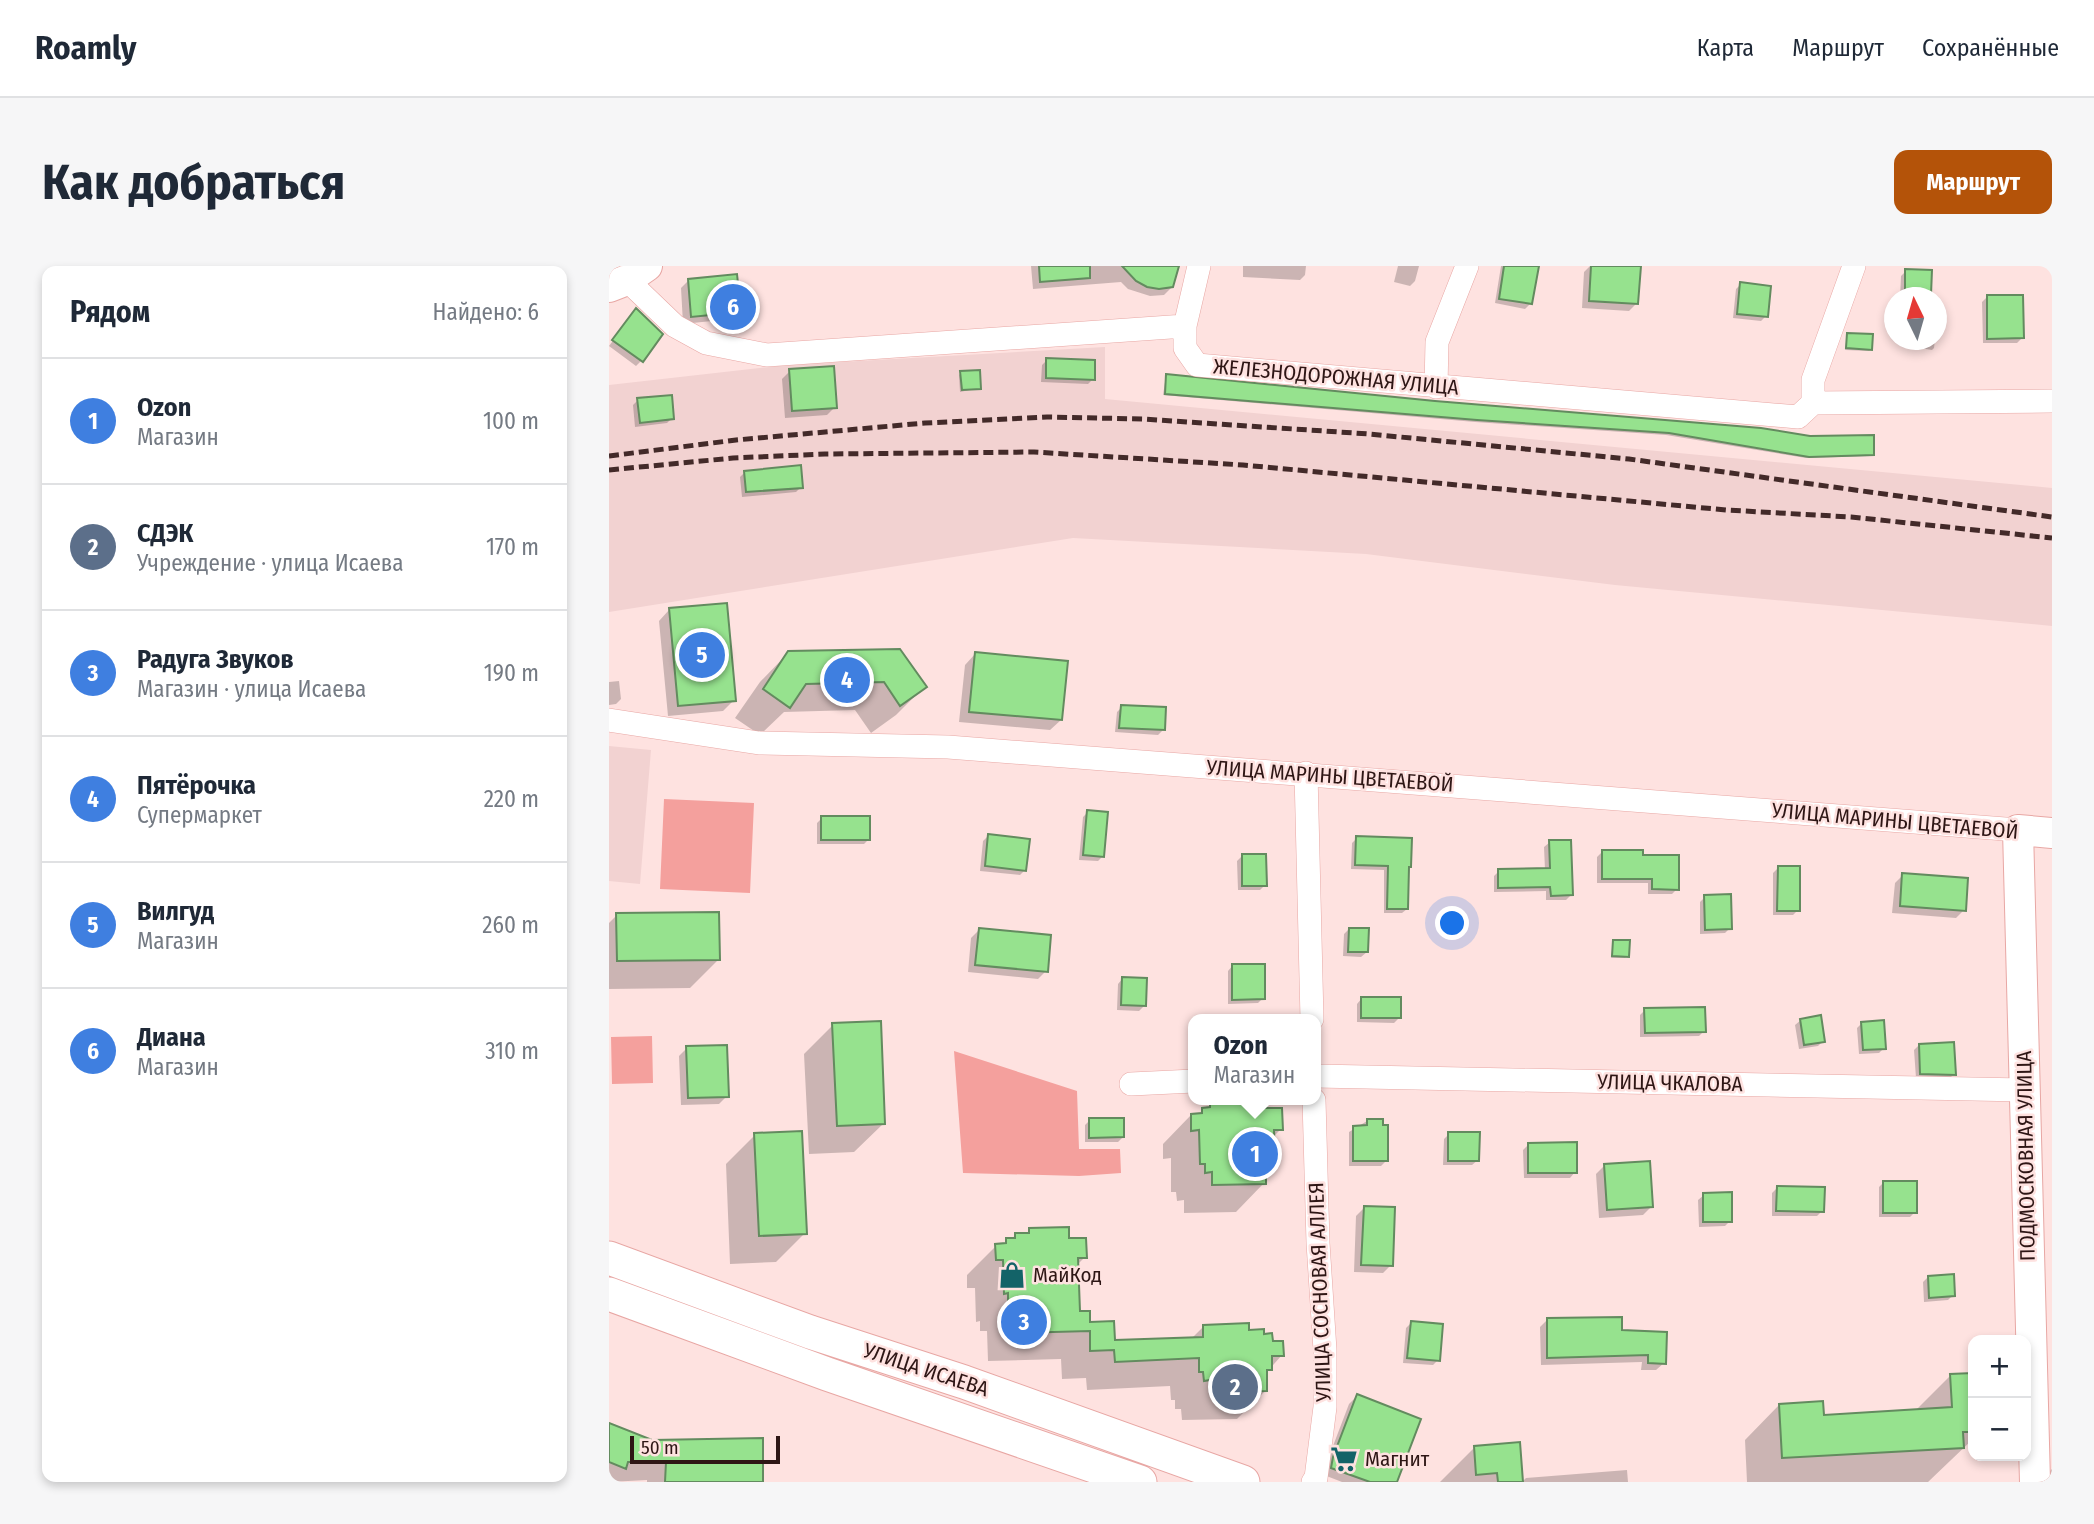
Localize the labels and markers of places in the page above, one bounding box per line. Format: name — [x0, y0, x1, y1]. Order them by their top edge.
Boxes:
pin: 6 — [710, 281, 756, 333]
pin: 5 — [679, 629, 725, 681]
pin: 4 — [824, 654, 870, 706]
pin: 1 — [1232, 1128, 1278, 1180]
shop icon: МайКод — [997, 1260, 1027, 1290]
place label: МайКод — [1033, 1262, 1102, 1288]
pin: 3 — [1001, 1296, 1047, 1348]
pin: 2 — [1212, 1361, 1258, 1413]
supermarket icon: Магнит — [1329, 1444, 1359, 1474]
place label: Магнит — [1365, 1446, 1430, 1472]

